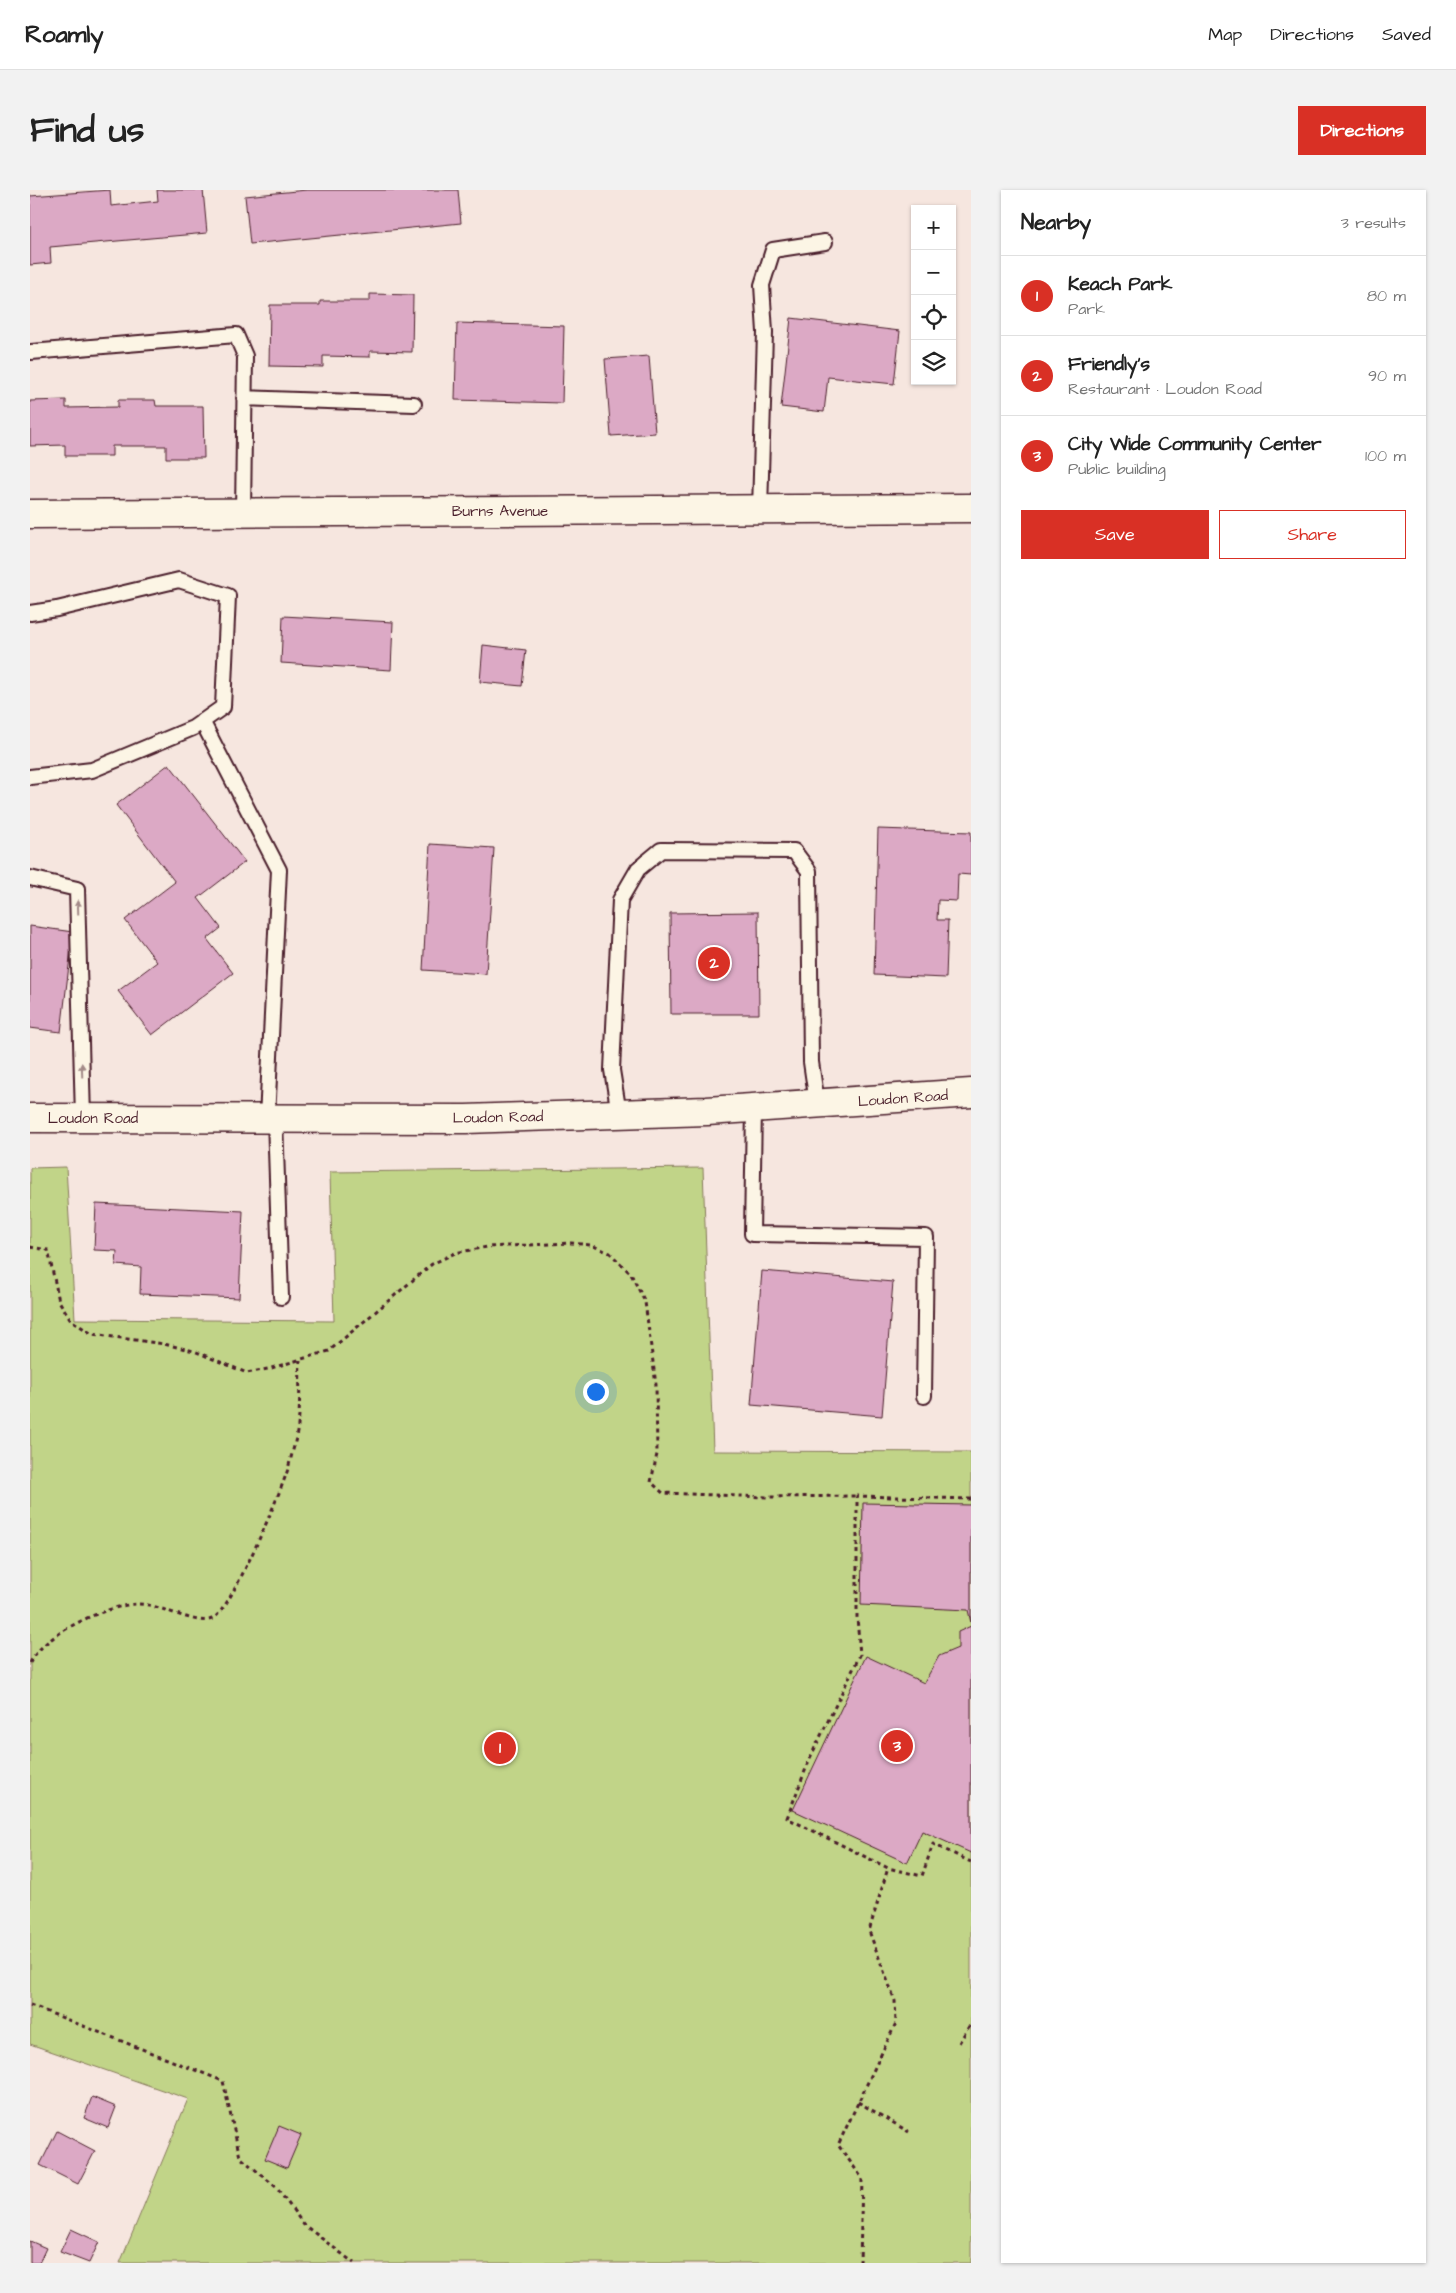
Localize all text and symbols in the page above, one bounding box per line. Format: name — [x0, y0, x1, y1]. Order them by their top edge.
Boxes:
text: Roamly — [25, 18, 103, 52]
text: Map — [1208, 22, 1242, 47]
text: Directions — [1270, 22, 1354, 47]
text: Saved — [1382, 22, 1431, 47]
text: Find us — [30, 106, 144, 155]
button: Directions — [1298, 106, 1426, 155]
map controls — [911, 205, 956, 385]
button: + — [911, 205, 956, 250]
text: Nearby — [1021, 208, 1091, 237]
text: 3 results — [1341, 212, 1406, 234]
button: − — [911, 250, 956, 295]
text: Keach Park — [1068, 271, 1172, 298]
text: 1 — [1036, 285, 1038, 307]
text: 80 m — [1367, 285, 1406, 307]
button: locate — [911, 295, 956, 340]
text: Park — [1068, 298, 1105, 320]
button: layers — [911, 340, 956, 385]
text: Friendly's — [1068, 351, 1150, 378]
text: 2 — [1032, 365, 1042, 387]
text: 90 m — [1368, 365, 1406, 387]
text: Restaurant · Loudon Road — [1068, 378, 1262, 400]
text: City Wide Community Center — [1068, 431, 1322, 458]
text: 3 — [1033, 445, 1041, 467]
text: 100 m — [1365, 445, 1406, 467]
text: Public building — [1068, 458, 1166, 480]
street label: Burns Avenue — [452, 501, 548, 522]
button: Save — [1021, 510, 1209, 559]
button: Share — [1219, 510, 1406, 559]
one-way arrow — [73, 899, 81, 915]
pin: 2 — [698, 944, 730, 982]
one-way arrow — [78, 1061, 86, 1077]
street label: Loudon Road — [857, 1085, 949, 1112]
street label: Loudon Road — [453, 1106, 544, 1129]
street label: Loudon Road — [48, 1108, 139, 1129]
your location — [583, 1379, 609, 1405]
pin: 3 — [881, 1727, 913, 1765]
pin: 1 — [484, 1729, 516, 1767]

